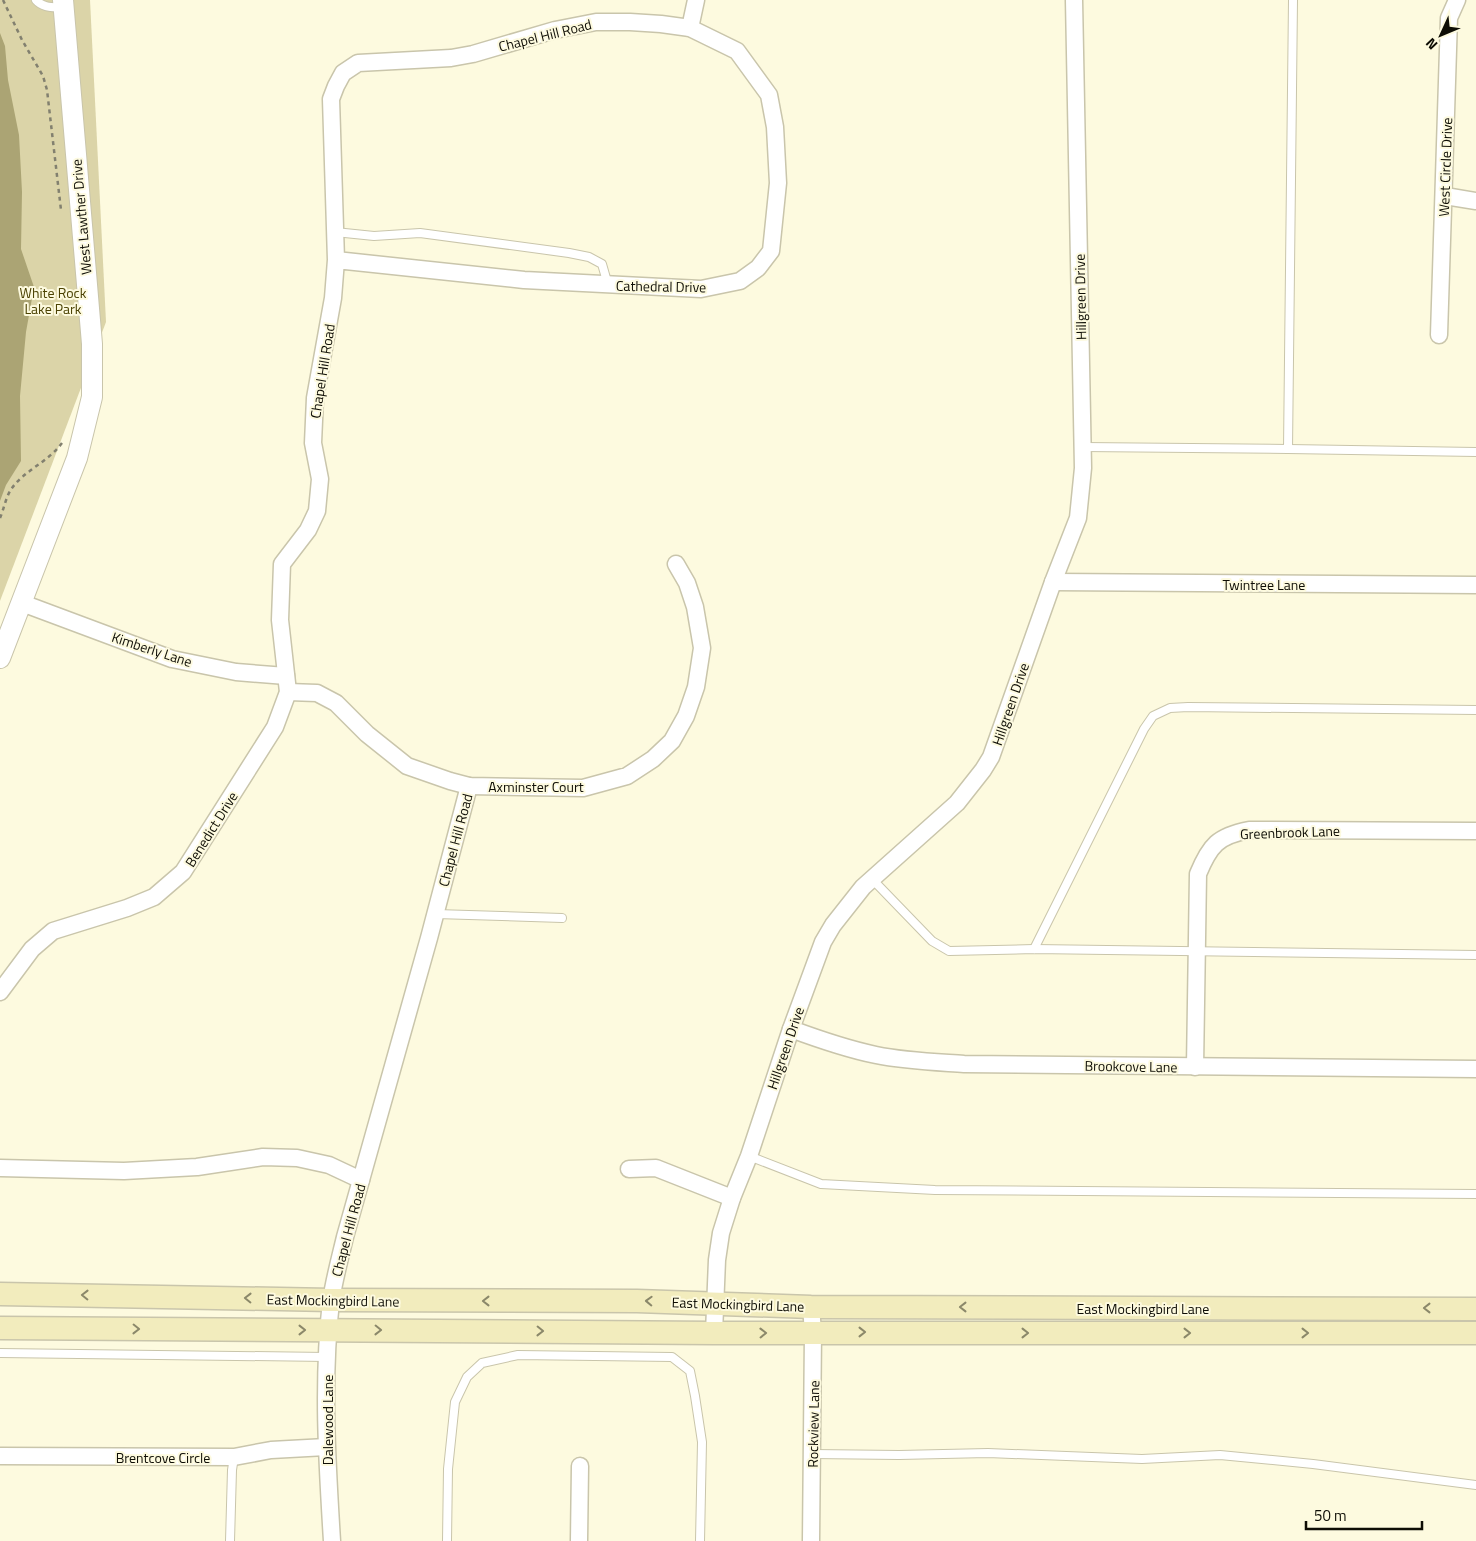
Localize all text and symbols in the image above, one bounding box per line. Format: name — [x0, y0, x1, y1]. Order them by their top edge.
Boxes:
north arrow — [1416, 10, 1466, 60]
street label: Chapel Hill Road — [496, 13, 594, 57]
text: N — [1420, 34, 1442, 55]
street label: West Circle Drive — [1433, 117, 1457, 217]
street label: West Lawther Drive — [65, 158, 97, 276]
street label: Hillgreen Drive — [1069, 254, 1091, 340]
street label: Cathedral Drive — [616, 275, 706, 297]
park label: White Rock Lake Park — [20, 282, 87, 319]
street label: Chapel Hill Road — [304, 322, 340, 420]
street label: Twintree Lane — [1223, 574, 1305, 595]
street label: Kimberly Lane — [109, 626, 195, 672]
street label: Hillgreen Drive — [986, 660, 1034, 748]
street label: Axminster Court — [488, 776, 584, 797]
street label: Benedict Drive — [179, 787, 243, 871]
street label: Chapel Hill Road — [433, 791, 477, 889]
street label: Greenbrook Lane — [1240, 820, 1340, 844]
street label: Hillgreen Drive — [761, 1004, 809, 1092]
street label: Brookcove Lane — [1084, 1055, 1178, 1077]
street label: Chapel Hill Road — [326, 1181, 370, 1279]
street label: East Mockingbird Lane — [266, 1288, 400, 1312]
one-way arrow — [81, 1290, 88, 1300]
street label: East Mockingbird Lane — [671, 1291, 805, 1317]
one-way arrow — [243, 1293, 251, 1303]
one-way arrow — [482, 1296, 490, 1306]
one-way arrow — [644, 1296, 652, 1307]
street label: East Mockingbird Lane — [1077, 1298, 1209, 1319]
one-way arrow — [959, 1302, 966, 1312]
one-way arrow — [1423, 1303, 1431, 1314]
one-way arrow — [132, 1324, 140, 1334]
one-way arrow — [298, 1325, 306, 1335]
one-way arrow — [374, 1325, 382, 1335]
one-way arrow — [536, 1326, 544, 1336]
one-way arrow — [858, 1327, 866, 1337]
one-way arrow — [760, 1328, 767, 1338]
one-way arrow — [1021, 1328, 1029, 1338]
one-way arrow — [1184, 1328, 1191, 1338]
one-way arrow — [1301, 1328, 1309, 1338]
street label: Dalewood Lane — [317, 1375, 338, 1465]
street label: Rockview Lane — [802, 1380, 824, 1468]
street label: Brentcove Circle — [116, 1447, 210, 1468]
scale bar — [1306, 1498, 1422, 1530]
text: 50 m — [1314, 1504, 1347, 1527]

